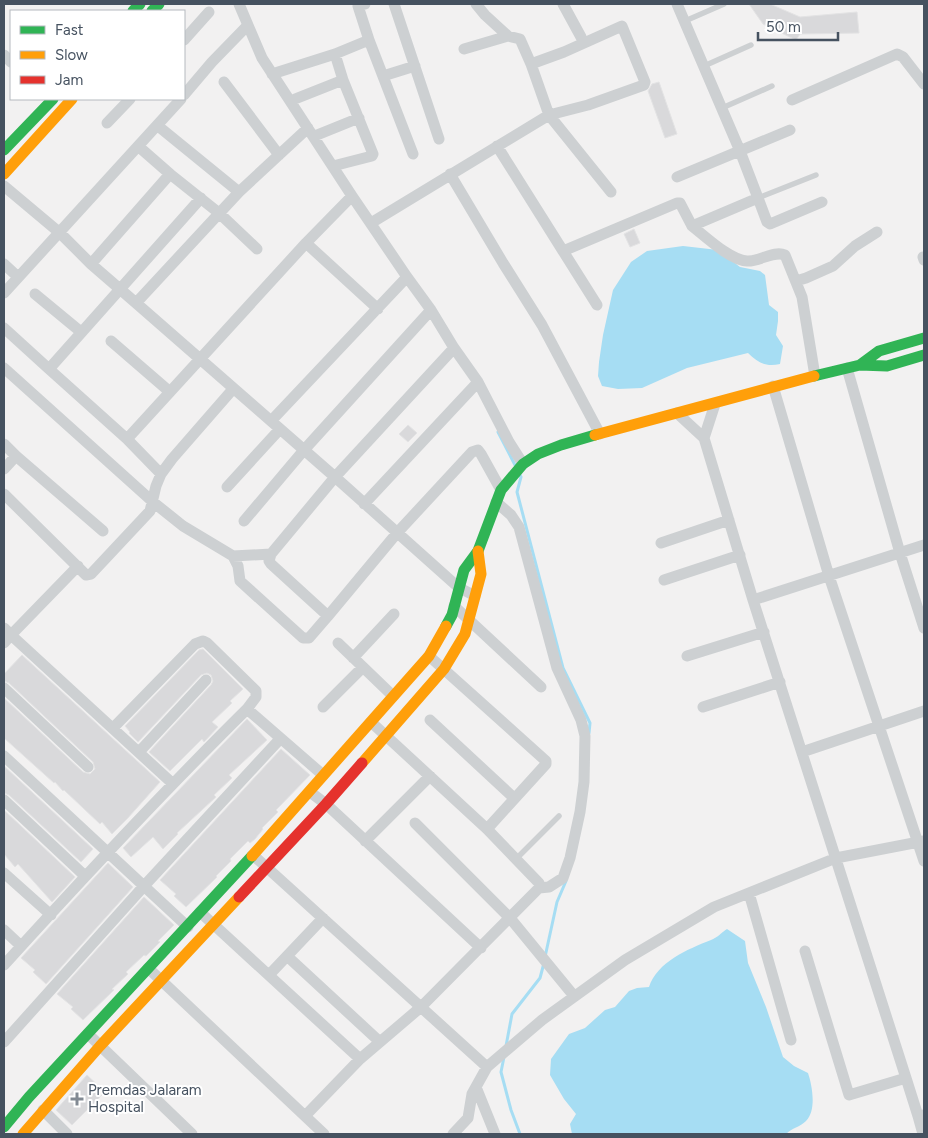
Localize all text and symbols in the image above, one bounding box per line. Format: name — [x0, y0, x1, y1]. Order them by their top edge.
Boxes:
legend — [10, 10, 185, 100]
scale bar — [758, 10, 838, 42]
text: 50 m — [766, 18, 801, 36]
text: Fast — [55, 21, 84, 39]
text: Slow — [55, 46, 88, 64]
text: Jam — [55, 71, 83, 89]
place label: Premdas Jalaram Hospital — [88, 1081, 202, 1116]
marker: Premdas Jalaram Hospital — [70, 1092, 84, 1106]

